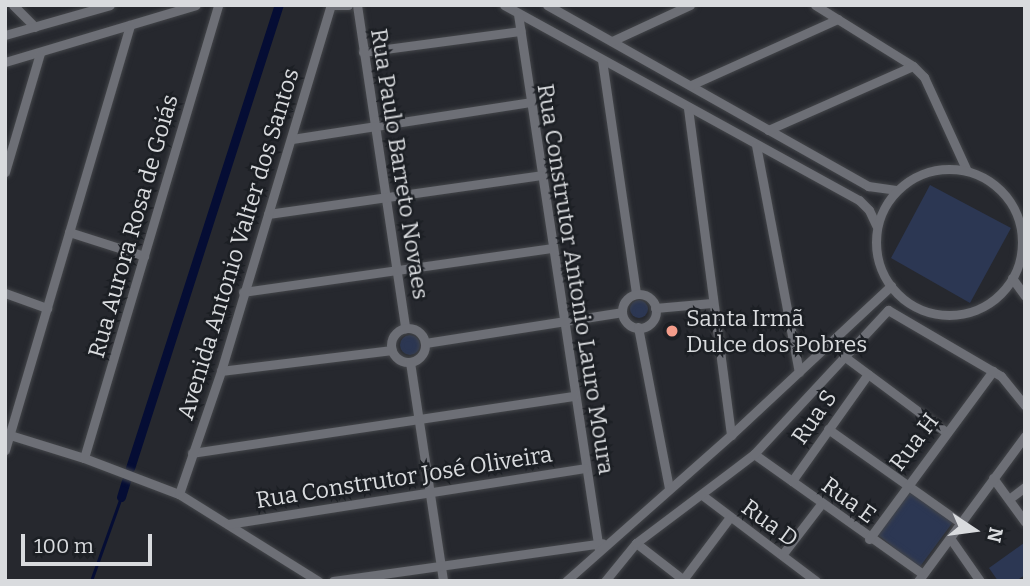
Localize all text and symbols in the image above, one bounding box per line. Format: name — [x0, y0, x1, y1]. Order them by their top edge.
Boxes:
street label: Rua Paulo Barreto Novaes — [365, 27, 435, 301]
street label: Avenida Antonio Valter dos Santos — [171, 65, 305, 423]
street label: Rua Construtor Antonio Lauro Moura — [531, 82, 621, 476]
street label: Rua Aurora Rosa de Goiás — [82, 91, 184, 361]
place label: Santa Irmã Dulce dos Pobres — [686, 304, 867, 358]
marker: Santa Irmã Dulce dos Pobres — [664, 323, 680, 339]
street label: Rua S — [785, 385, 843, 449]
street label: Rua H — [884, 408, 944, 476]
street label: Rua Construtor José Oliveira — [254, 440, 554, 514]
street label: Rua E — [816, 471, 882, 529]
street label: Rua D — [737, 493, 803, 553]
north arrow — [939, 495, 1009, 565]
scale bar — [24, 520, 156, 564]
text: N — [982, 525, 1008, 545]
text: 100 m — [34, 533, 94, 559]

